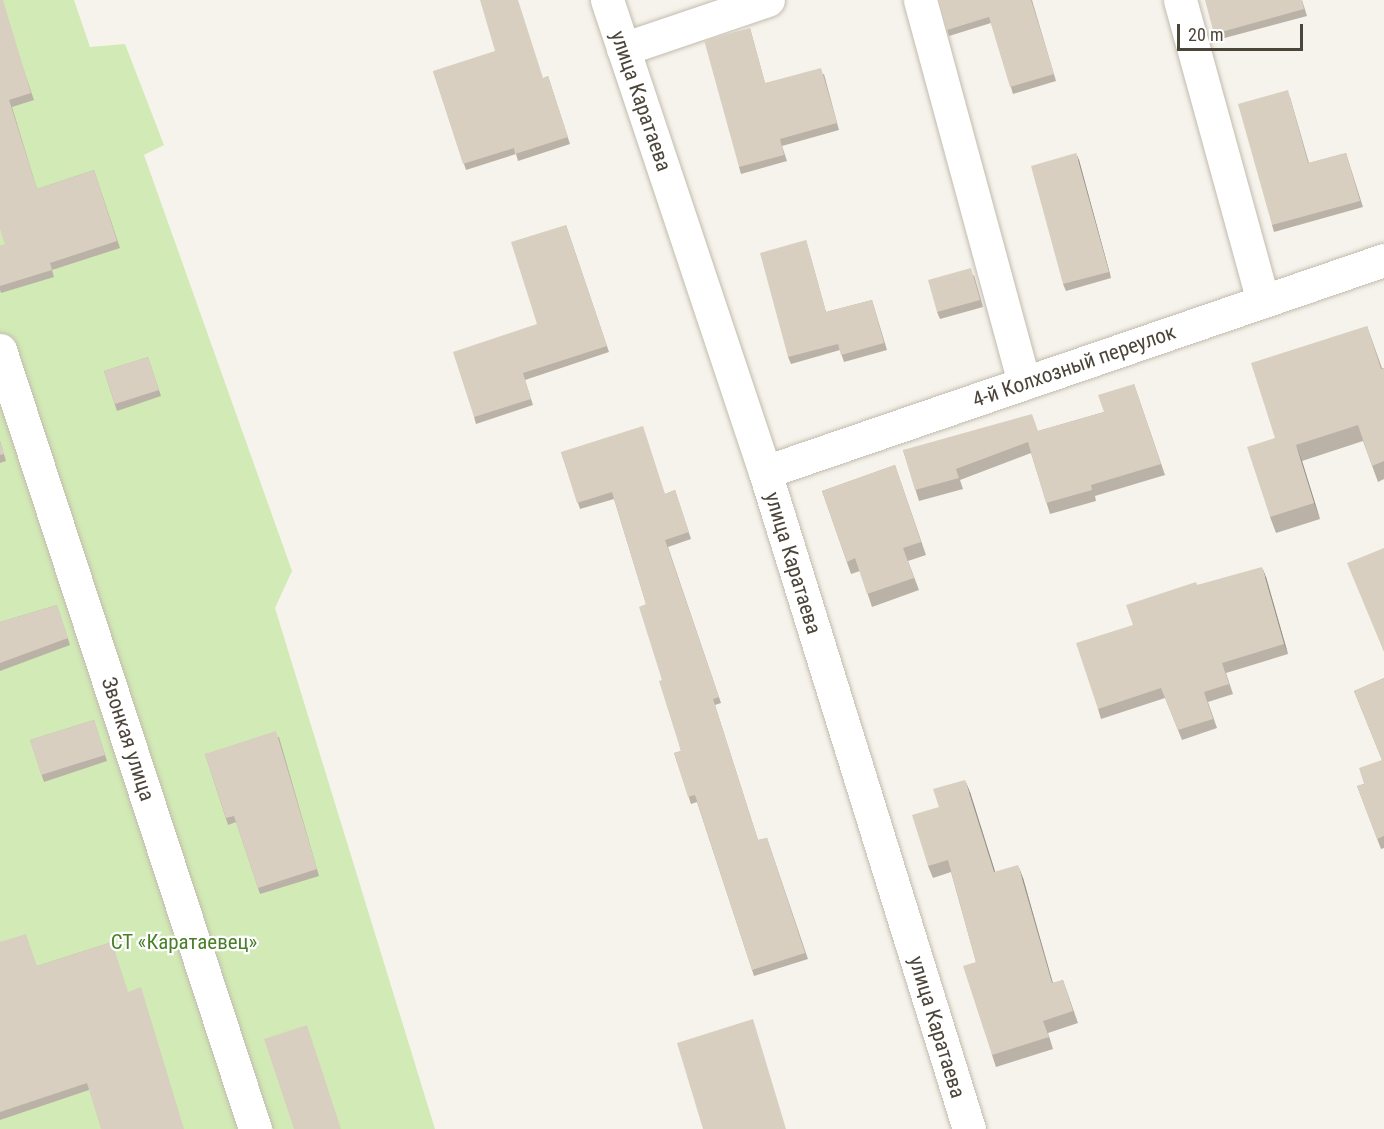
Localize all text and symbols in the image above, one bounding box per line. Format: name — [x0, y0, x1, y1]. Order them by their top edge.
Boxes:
scale bar — [1180, 12, 1306, 50]
text: 20 m — [1188, 24, 1223, 45]
street label: улица Каратаева — [605, 27, 677, 175]
street label: 4-й Колхозный переулок — [969, 319, 1179, 413]
street label: улица Каратаева — [759, 489, 827, 637]
street label: Звонкая улица — [96, 674, 160, 804]
park label: СТ «Каратаевец» — [110, 929, 258, 955]
street label: улица Каратаева — [903, 953, 971, 1101]

